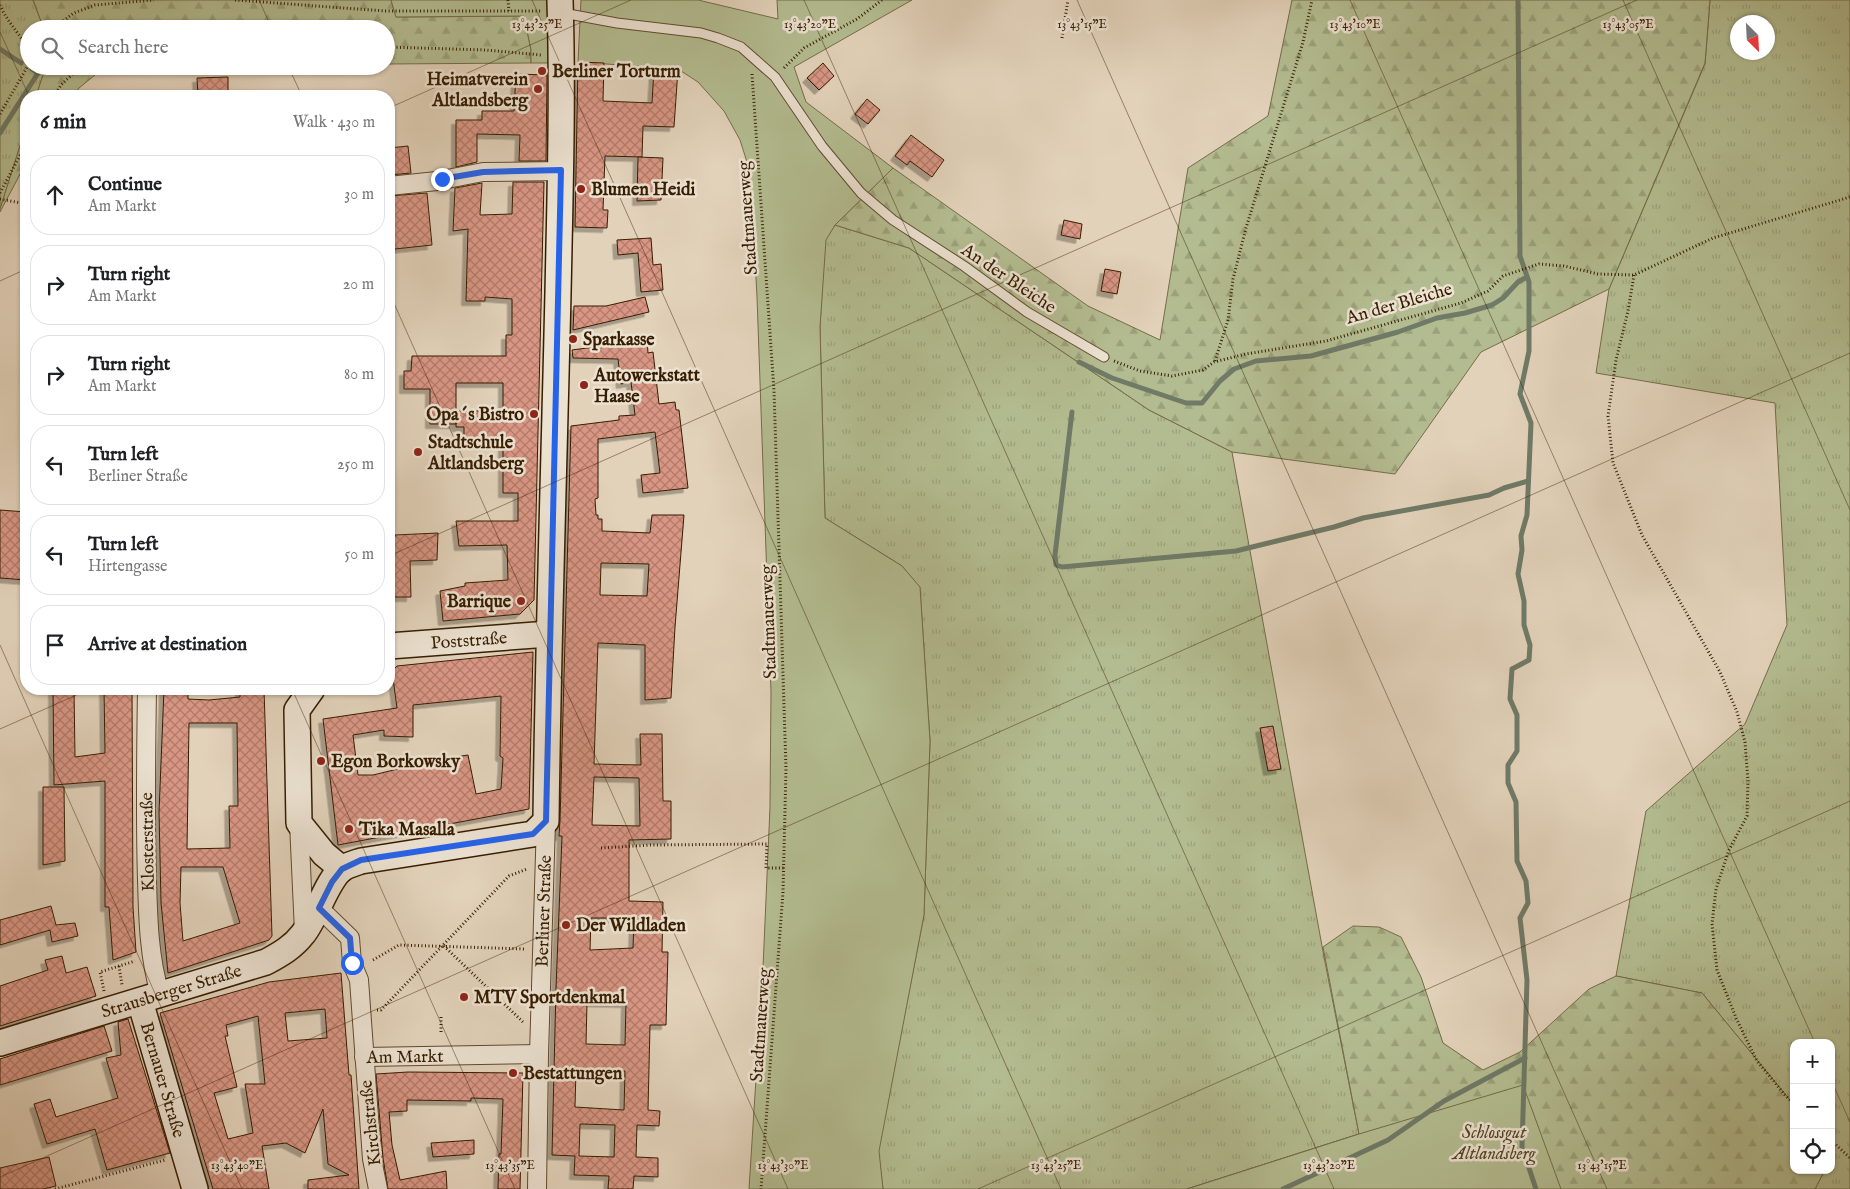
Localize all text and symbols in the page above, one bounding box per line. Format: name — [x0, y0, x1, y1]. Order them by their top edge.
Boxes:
north arrow — [1730, 15, 1775, 60]
text: 13°43'25"E — [512, 17, 562, 32]
text: 13°43'20"E — [784, 17, 836, 32]
text: 13°43'15"E — [1057, 17, 1107, 32]
text: 13°43'10"E — [1329, 17, 1381, 32]
text: 13°43'05"E — [1603, 17, 1653, 32]
search box — [20, 20, 395, 75]
icon: search — [38, 34, 66, 62]
text: Search here — [78, 36, 169, 60]
place label: Berliner Torturm — [552, 61, 681, 84]
marker: Berliner Torturm — [536, 65, 548, 77]
place label: Heimatverein Altlandsberg — [426, 69, 529, 113]
marker: Heimatverein Altlandsberg — [532, 83, 544, 95]
text: 6 min — [40, 109, 86, 136]
text: Walk · 430 m — [293, 113, 375, 133]
street label: Stadtmauerweg — [733, 160, 764, 276]
route end — [431, 168, 454, 191]
text: Continue — [88, 173, 162, 197]
place label: Blumen Heidi — [591, 179, 696, 202]
icon: ahead — [41, 181, 69, 209]
marker: Blumen Heidi — [575, 183, 587, 195]
text: 30 m — [344, 185, 374, 205]
text: Am Markt — [88, 197, 157, 217]
street label: An der Bleiche — [956, 239, 1060, 319]
text: Turn right — [88, 263, 170, 287]
icon: right — [41, 271, 69, 299]
text: 20 m — [343, 275, 374, 295]
street label: An der Bleiche — [1343, 278, 1455, 331]
text: Am Markt — [88, 287, 157, 307]
place label: Sparkasse — [583, 329, 655, 352]
marker: Sparkasse — [567, 333, 579, 345]
text: Turn right — [88, 353, 170, 377]
icon: right — [41, 361, 69, 389]
text: 80 m — [344, 365, 374, 385]
place label: Autowerkstatt Haase — [593, 365, 701, 409]
text: Am Markt — [88, 377, 157, 397]
marker: Autowerkstatt Haase — [578, 379, 590, 391]
place label: Opa´s Bistro — [426, 404, 524, 427]
marker: Opa´s Bistro — [528, 408, 540, 420]
place label: Stadtschule Altlandsberg — [427, 432, 525, 476]
text: Turn left — [88, 443, 159, 467]
marker: Stadtschule Altlandsberg — [412, 446, 424, 458]
icon: left — [41, 451, 69, 479]
text: 250 m — [337, 455, 374, 475]
text: Berliner Straße — [88, 467, 188, 487]
text: Turn left — [88, 533, 159, 557]
icon: left — [41, 541, 69, 569]
text: 50 m — [345, 545, 374, 565]
text: Hirtengasse — [88, 557, 167, 577]
street label: Stadtmauerweg — [756, 564, 783, 680]
place label: Barrique — [447, 591, 512, 614]
marker: Barrique — [515, 595, 527, 607]
street label: Poststraße — [430, 627, 508, 656]
icon: arrive — [41, 631, 69, 659]
text: Arrive at destination — [88, 633, 247, 657]
place label: Egon Borkowsky — [331, 751, 461, 774]
marker: Egon Borkowsky — [315, 755, 327, 767]
street label: Klosterstraße — [136, 792, 161, 892]
place label: Tika Masalla — [358, 819, 456, 842]
marker: Tika Masalla — [343, 823, 355, 835]
street label: Berliner Straße — [532, 855, 558, 968]
place label: Der Wildladen — [576, 915, 686, 938]
marker: Der Wildladen — [560, 919, 572, 931]
route start — [341, 952, 364, 975]
street label: Strausberger Straße — [99, 960, 245, 1025]
street label: Stadtmauerweg — [746, 967, 777, 1083]
place label: MTV Sportdenkmal — [474, 987, 626, 1010]
marker: MTV Sportdenkmal — [458, 991, 470, 1003]
street label: Bernauer Straße — [134, 1019, 189, 1141]
map controls — [1790, 1039, 1835, 1174]
button: + — [1790, 1039, 1835, 1084]
street label: Am Markt — [365, 1046, 444, 1070]
place label: Bestattungen — [523, 1063, 623, 1086]
marker: Bestattungen — [507, 1067, 519, 1079]
street label: Kirchstraße — [356, 1079, 387, 1167]
button: − — [1790, 1084, 1835, 1129]
park label: Schlossgut Altlandsberg — [1451, 1122, 1537, 1166]
button: locate — [1790, 1129, 1835, 1174]
text: 13°43'40"E — [211, 1158, 263, 1173]
text: 13°43'35"E — [485, 1158, 535, 1173]
text: 13°43'30"E — [757, 1158, 809, 1173]
text: 13°43'25"E — [1031, 1158, 1081, 1173]
text: 13°43'20"E — [1303, 1158, 1355, 1173]
text: 13°43'15"E — [1577, 1158, 1627, 1173]

